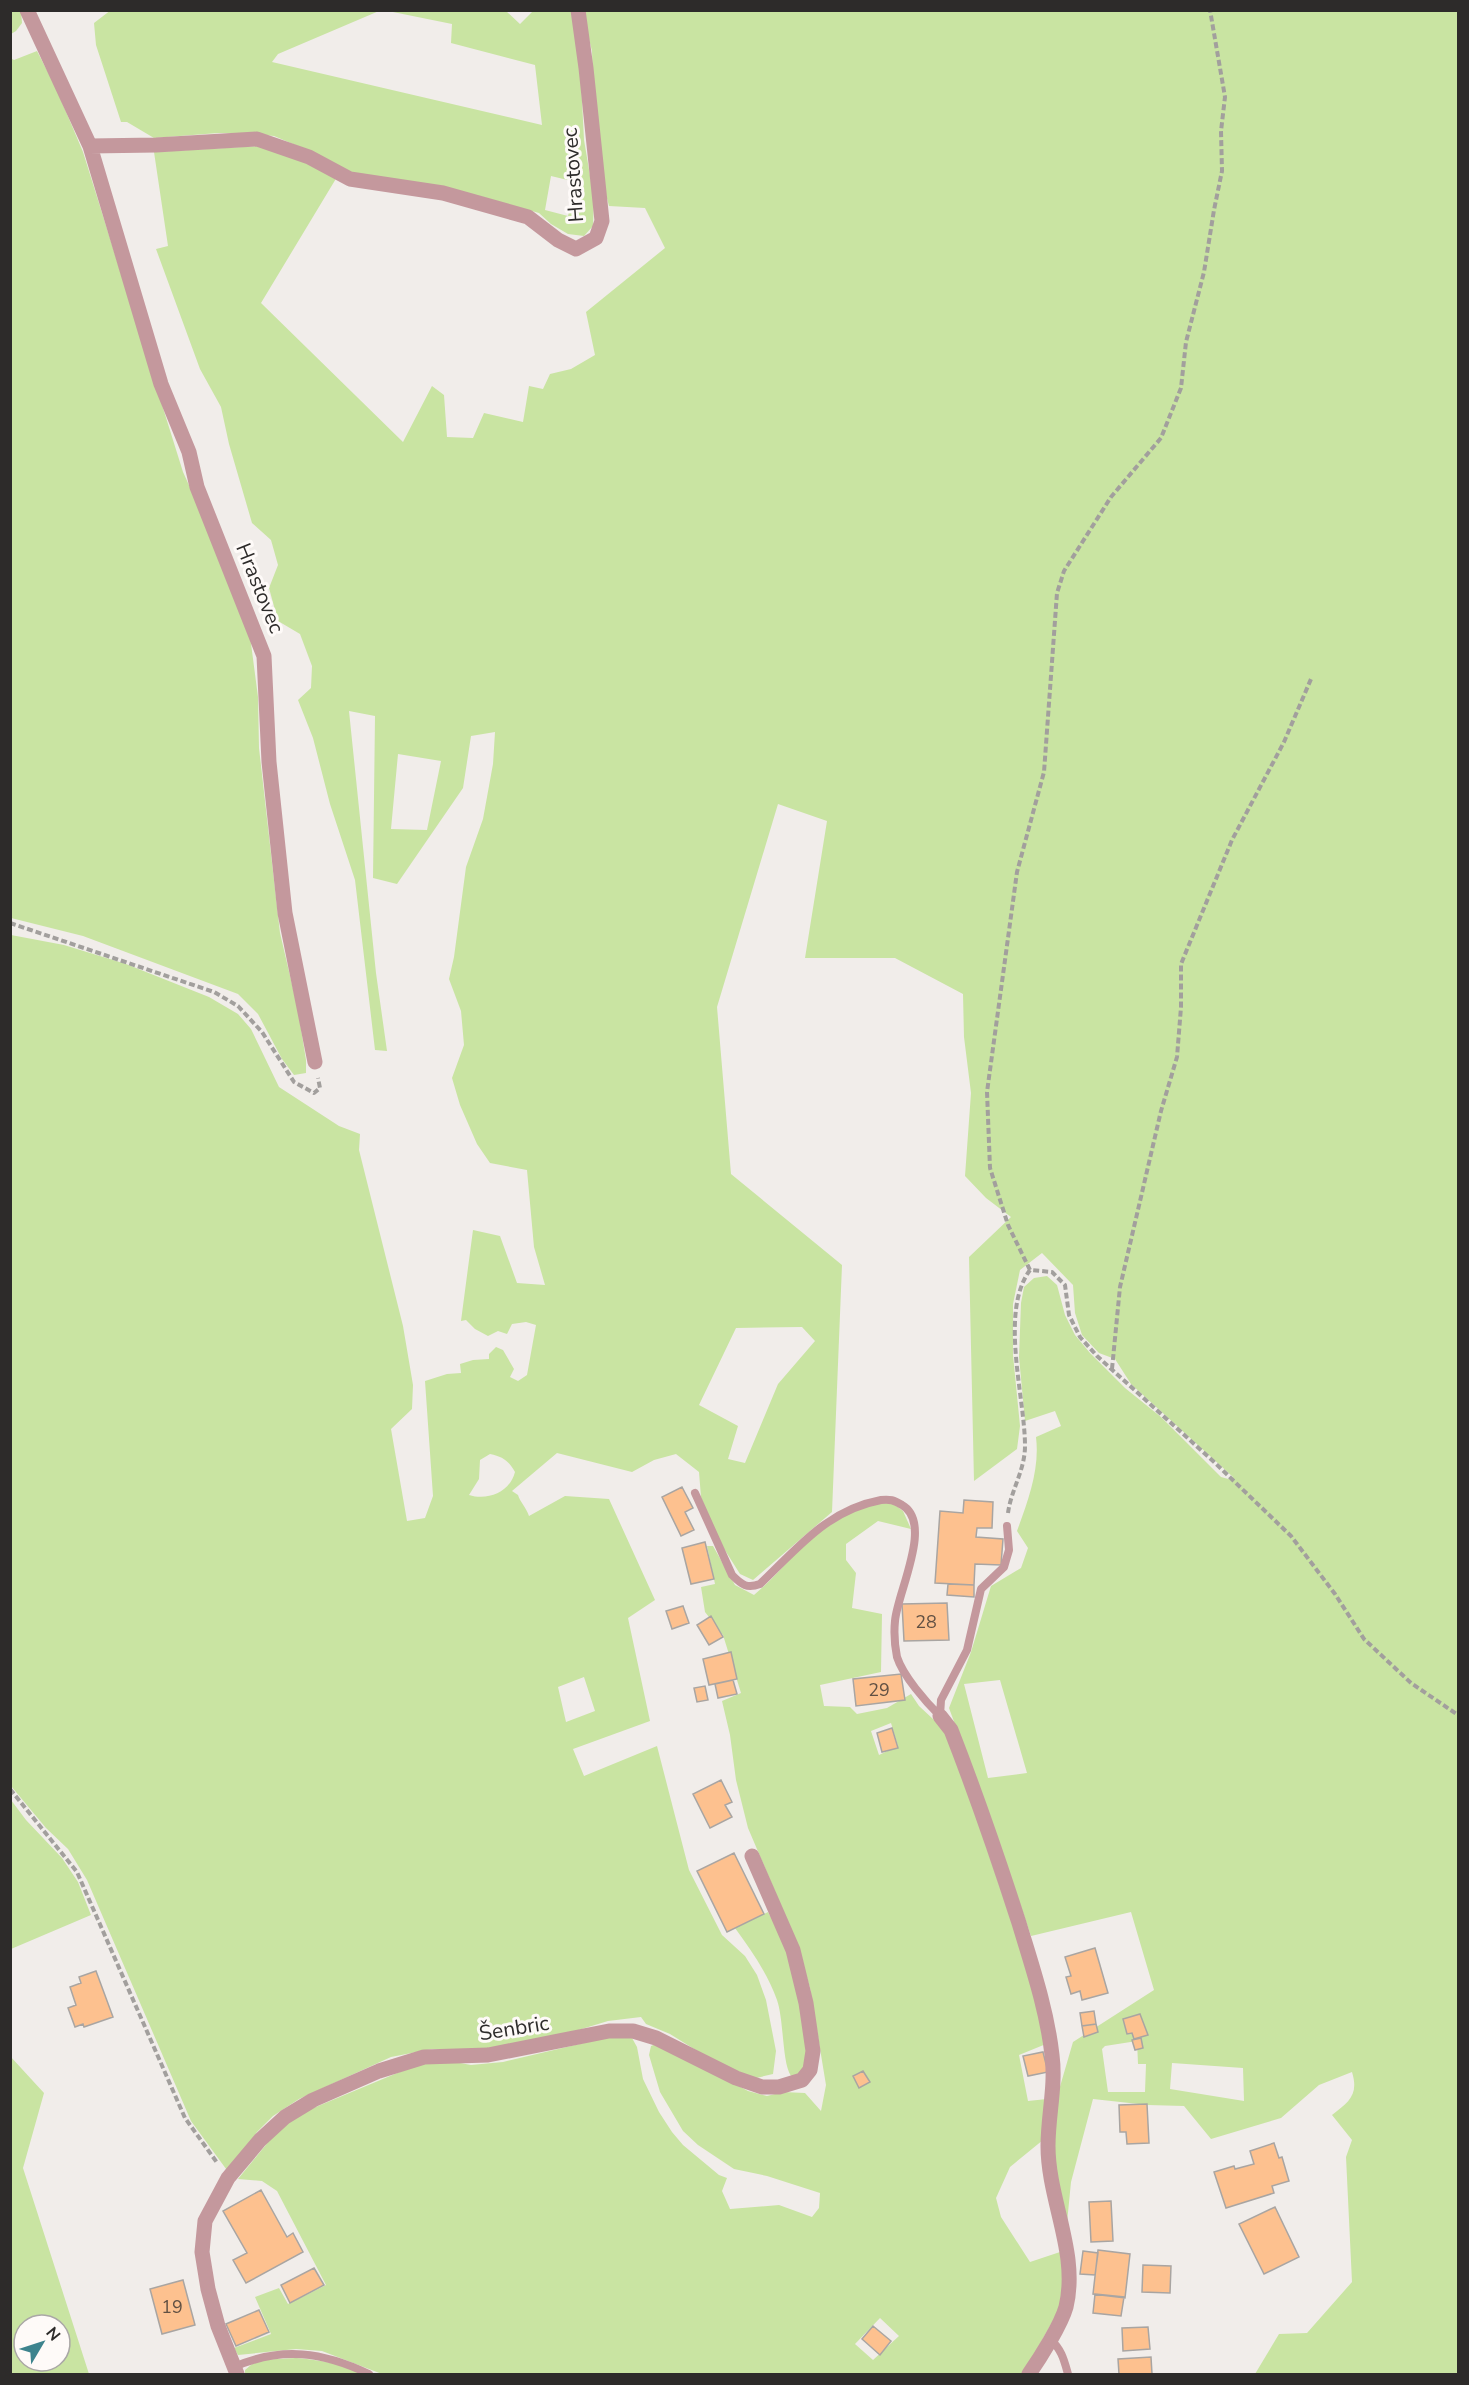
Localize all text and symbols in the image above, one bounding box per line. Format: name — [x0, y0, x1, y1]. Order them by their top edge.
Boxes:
street label: Hrastovec — [556, 126, 590, 223]
street label: Hrastovec — [229, 539, 291, 637]
house number: 28 — [915, 1610, 937, 1634]
house number: 29 — [868, 1678, 890, 1702]
street label: Šenbric — [477, 2009, 551, 2047]
house number: 19 — [161, 2295, 183, 2319]
north arrow — [12, 2313, 72, 2373]
text: N — [41, 2323, 65, 2346]

